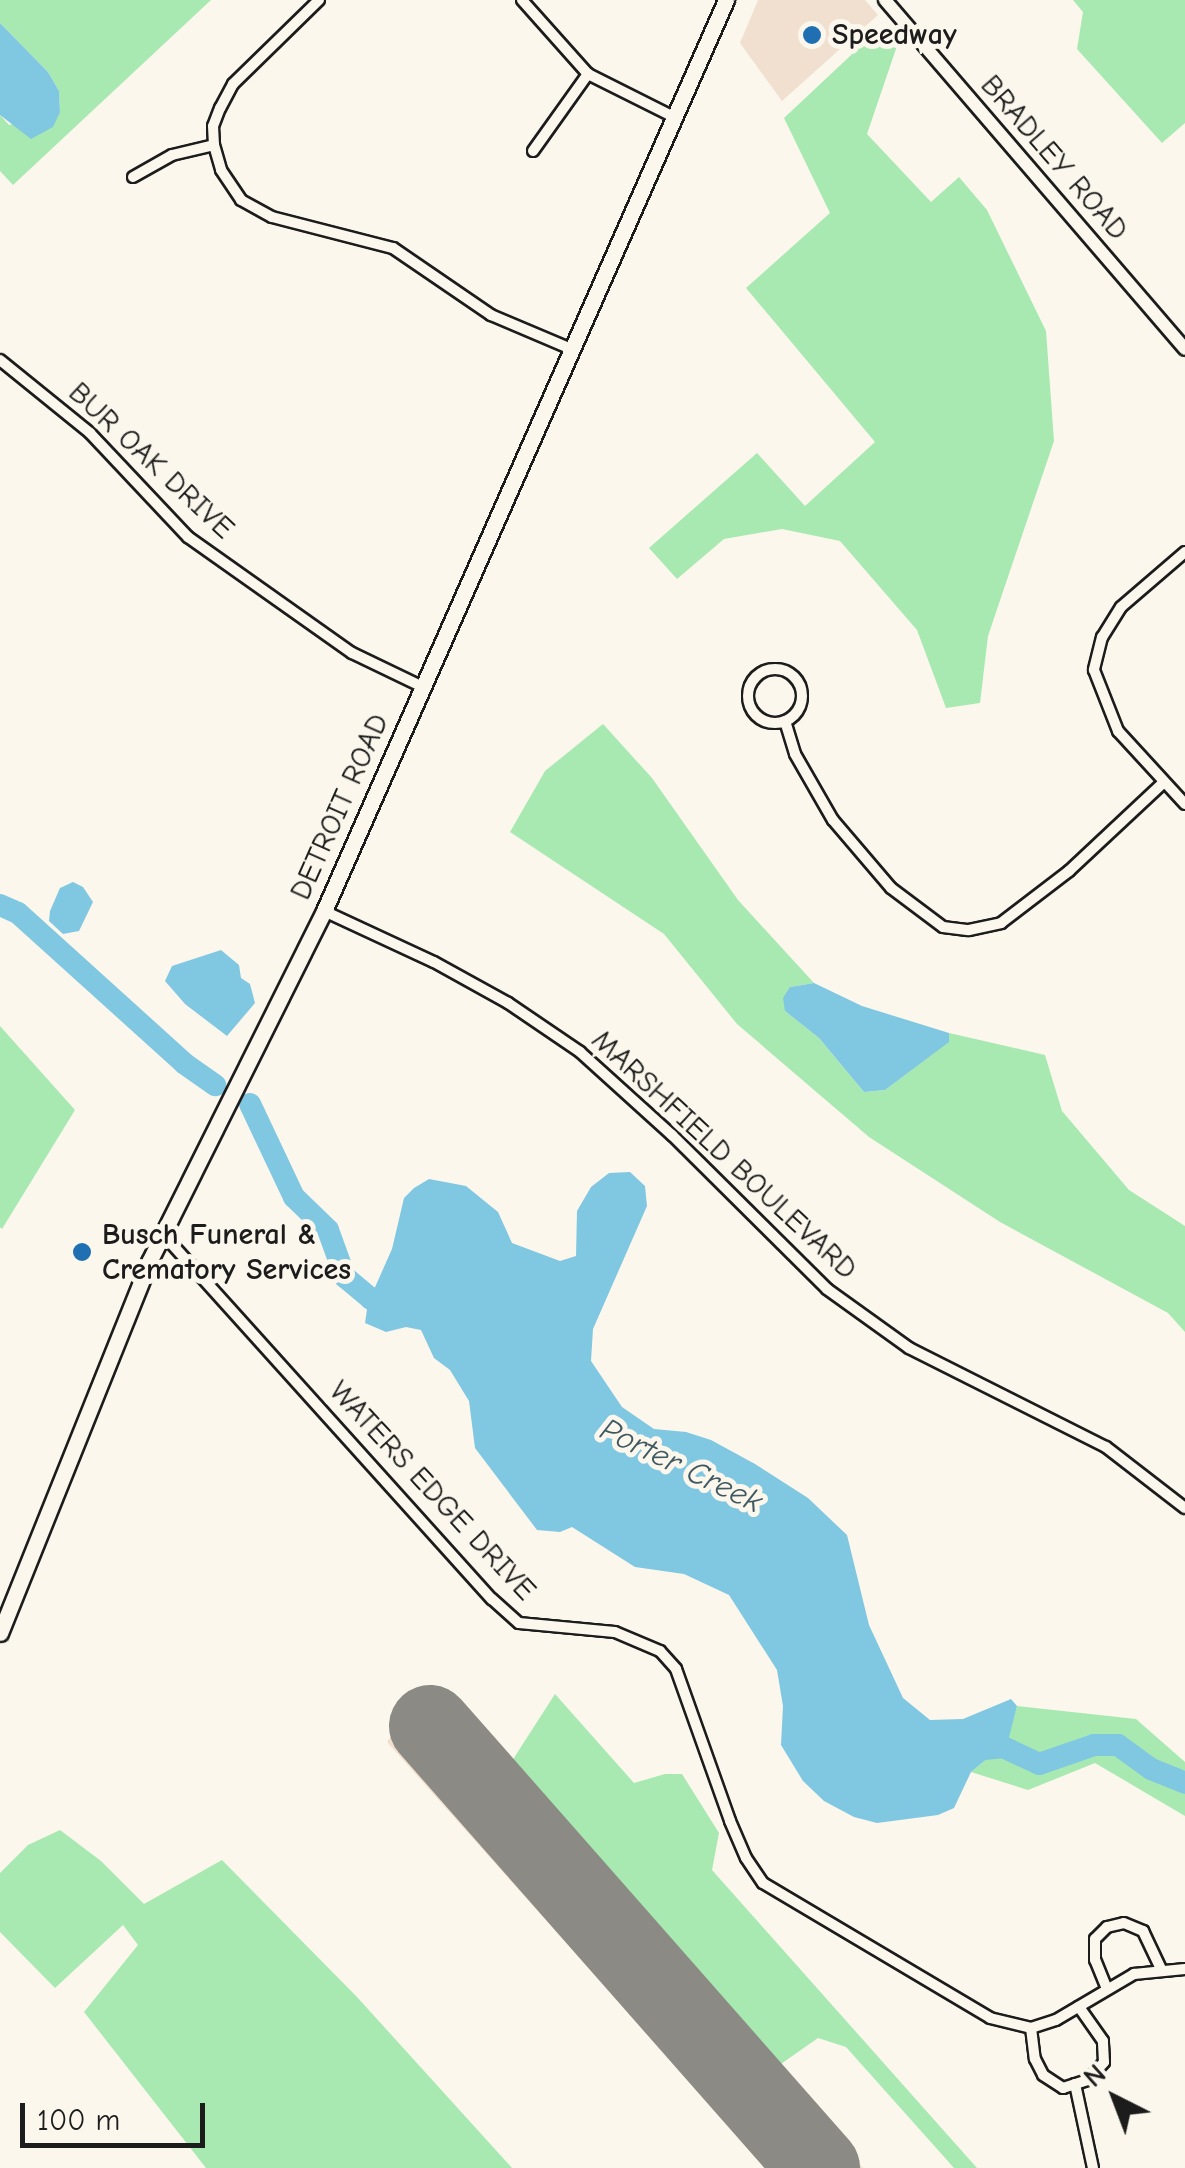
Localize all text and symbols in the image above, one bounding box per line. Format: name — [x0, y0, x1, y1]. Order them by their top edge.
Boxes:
place label: Speedway — [832, 17, 957, 53]
marker: Speedway — [801, 24, 823, 46]
street label: BRADLEY ROAD — [972, 68, 1136, 248]
street label: BUR OAK DRIVE — [61, 375, 241, 547]
street label: DETROIT ROAD — [283, 708, 397, 906]
street label: MARSHFIELD BOULEVARD — [584, 1023, 864, 1287]
place label: Busch Funeral & Crematory Services — [102, 1217, 351, 1288]
marker: Busch Funeral & Crematory Services — [71, 1241, 93, 1263]
street label: WATERS EDGE DRIVE — [321, 1374, 543, 1608]
water label: Porter Creek — [594, 1410, 768, 1522]
north arrow — [1065, 2048, 1165, 2148]
text: N — [1077, 2058, 1112, 2094]
scale bar — [25, 2083, 210, 2145]
text: 100 m — [37, 2103, 120, 2138]

